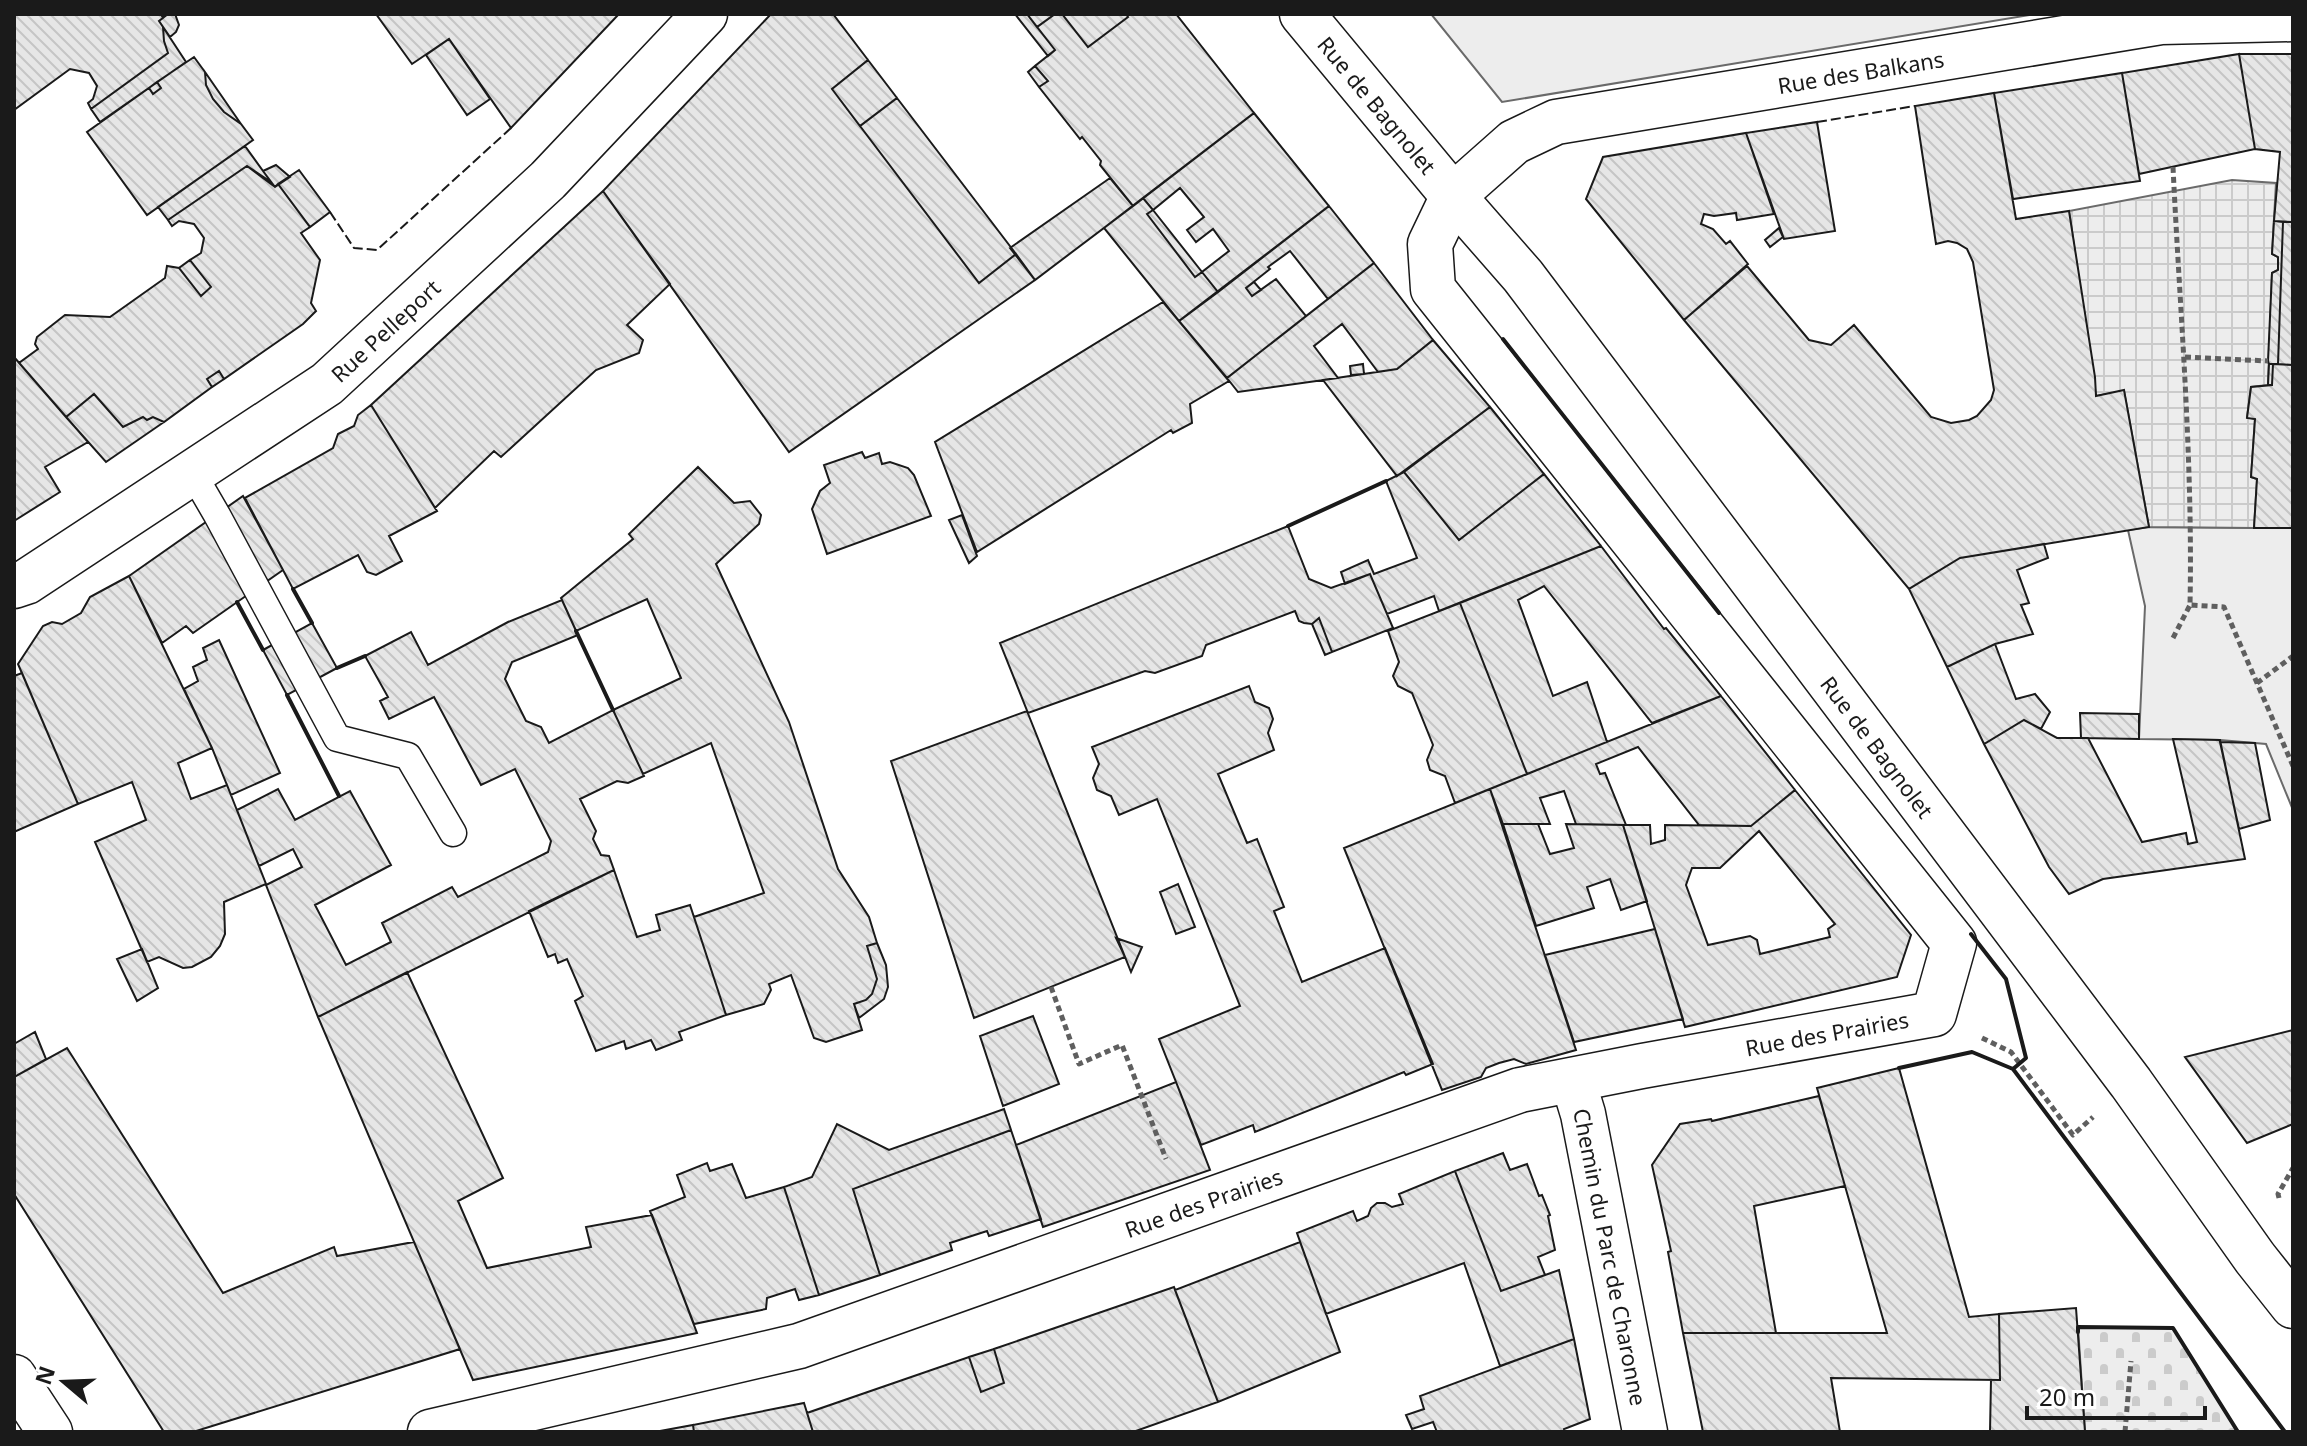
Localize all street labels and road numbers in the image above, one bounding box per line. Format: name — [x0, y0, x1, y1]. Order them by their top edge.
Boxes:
street label: Rue de Bagnolet — [1311, 30, 1443, 180]
street label: Rue des Balkans — [1775, 43, 1946, 100]
street label: Rue Pelleport — [324, 272, 446, 388]
street label: Rue de Bagnolet — [1814, 670, 1941, 824]
street label: Rue des Prairies — [1743, 1004, 1911, 1062]
street label: Chemin du Parc de Charonne — [1567, 1106, 1654, 1408]
street label: Rue des Prairies — [1120, 1161, 1286, 1244]

